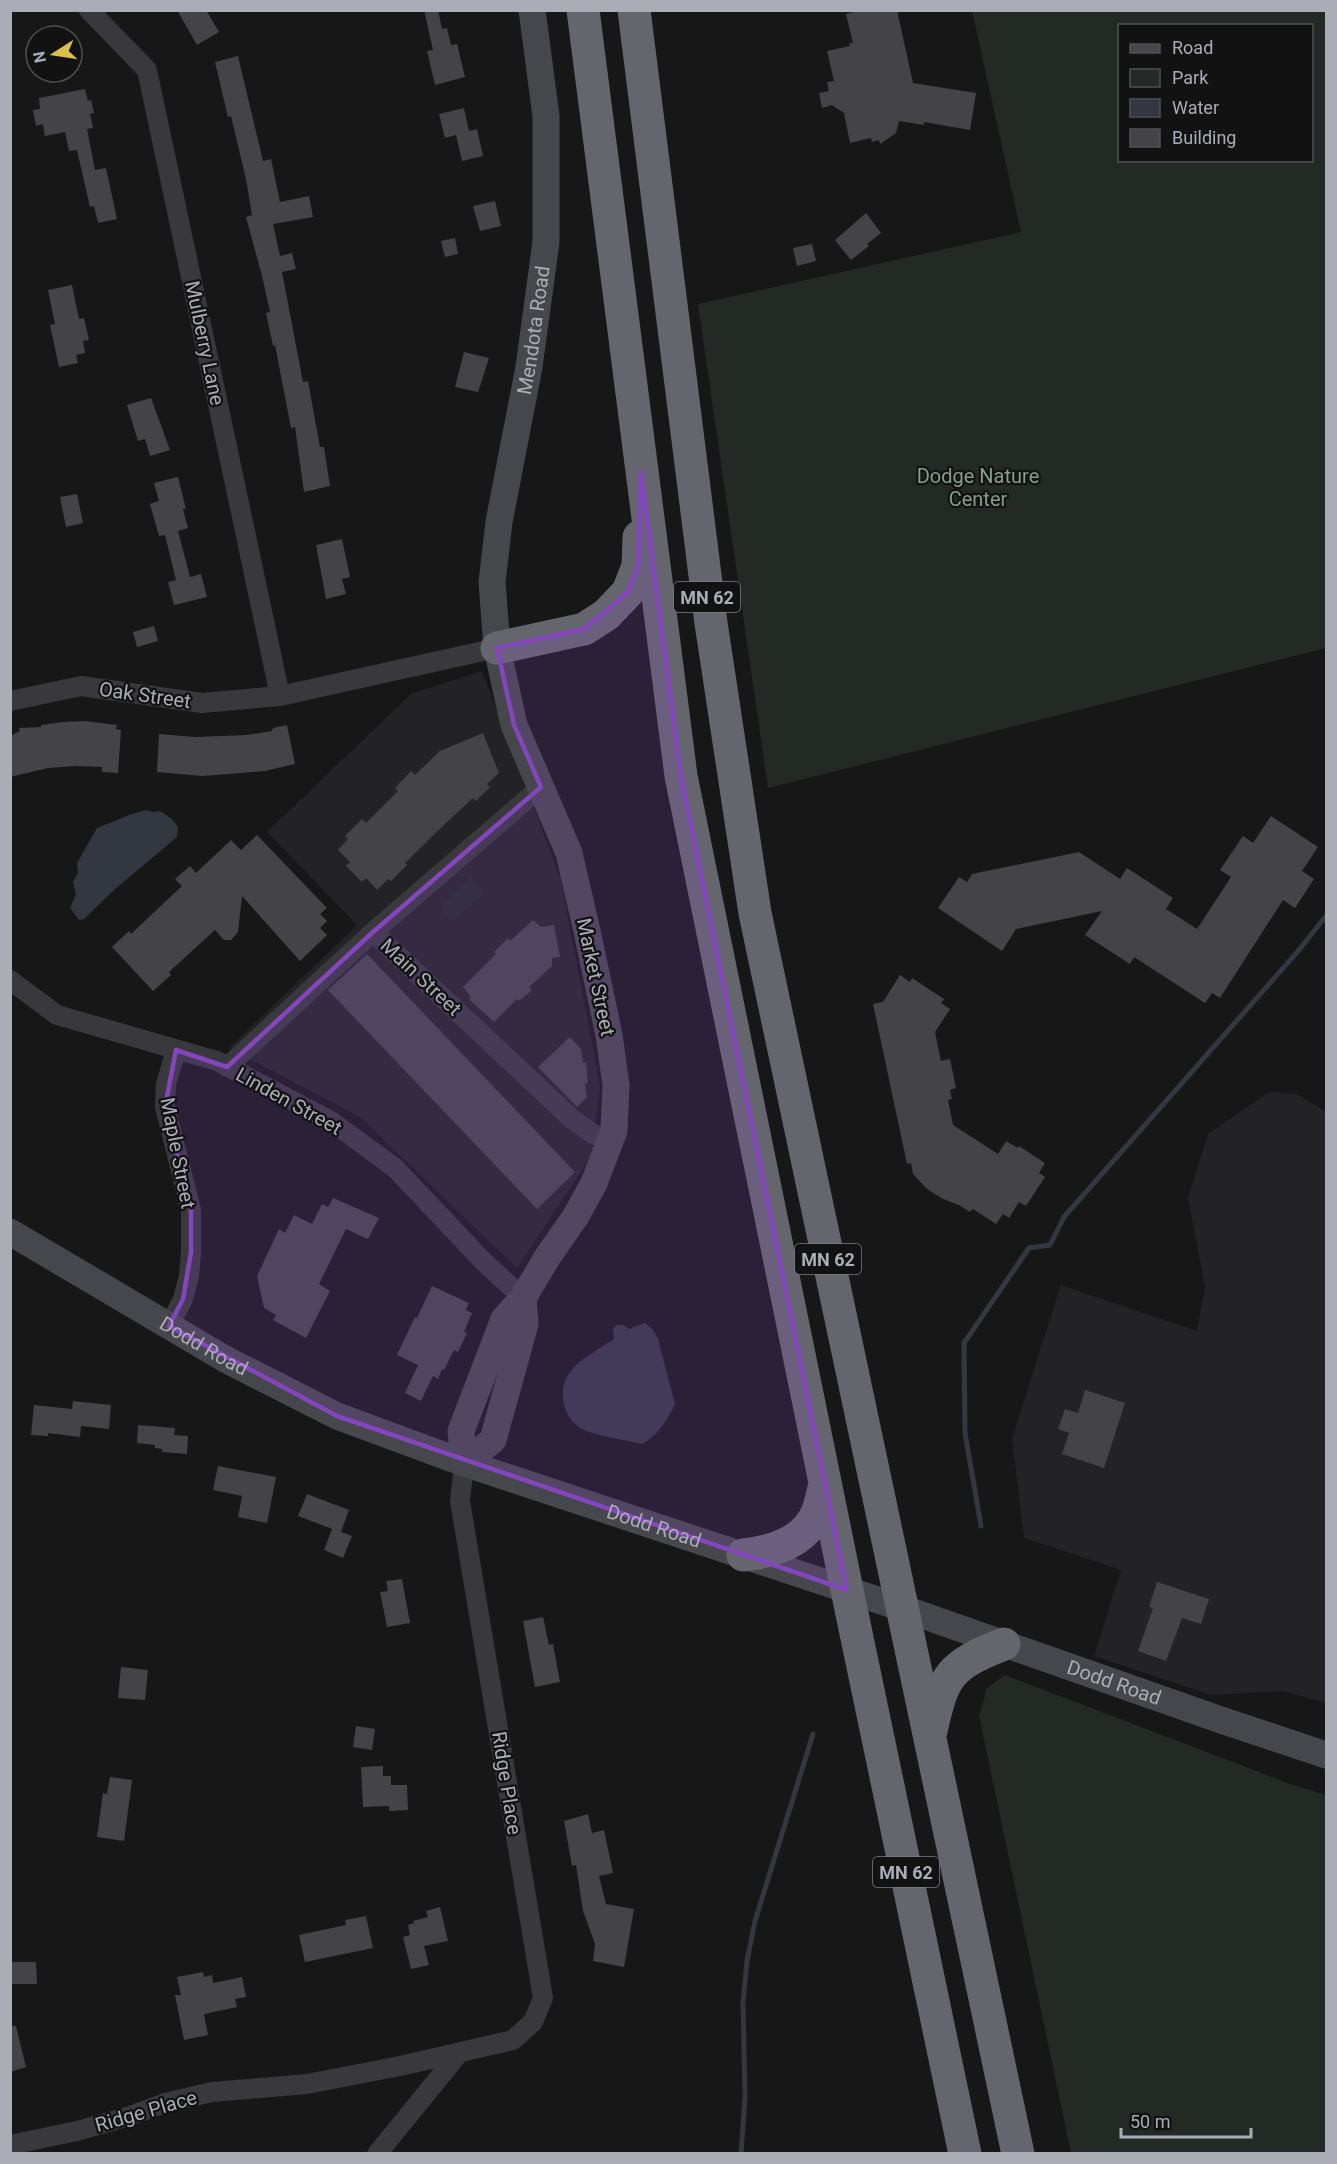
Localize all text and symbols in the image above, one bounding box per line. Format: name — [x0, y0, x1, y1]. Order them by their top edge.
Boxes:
north arrow — [24, 24, 84, 84]
legend — [1118, 24, 1313, 162]
text: Road — [1172, 37, 1213, 58]
text: N — [29, 50, 50, 65]
text: Park — [1172, 67, 1209, 88]
text: Water — [1172, 97, 1219, 118]
text: Building — [1172, 127, 1236, 148]
street label: Mendota Road — [512, 264, 555, 397]
street label: Mulberry Lane — [180, 279, 230, 407]
park label: Dodge Nature Center — [917, 464, 1039, 511]
road number: MN 62 — [674, 582, 740, 612]
street label: Oak Street — [98, 677, 192, 713]
street label: Market Street — [572, 916, 620, 1038]
street label: Main Street — [376, 933, 466, 1021]
street label: Linden Street — [232, 1062, 346, 1140]
street label: Maple Street — [155, 1095, 201, 1211]
road number: MN 62 — [795, 1244, 861, 1274]
street label: Dodd Road — [155, 1311, 252, 1381]
street label: Dodd Road — [604, 1499, 704, 1553]
street label: Dodd Road — [1064, 1655, 1164, 1710]
street label: Ridge Place — [487, 1729, 527, 1837]
road number: MN 62 — [873, 1857, 939, 1887]
street label: Ridge Place — [92, 2085, 200, 2137]
scale bar — [1121, 2101, 1252, 2139]
text: 50 m — [1130, 2111, 1170, 2132]

